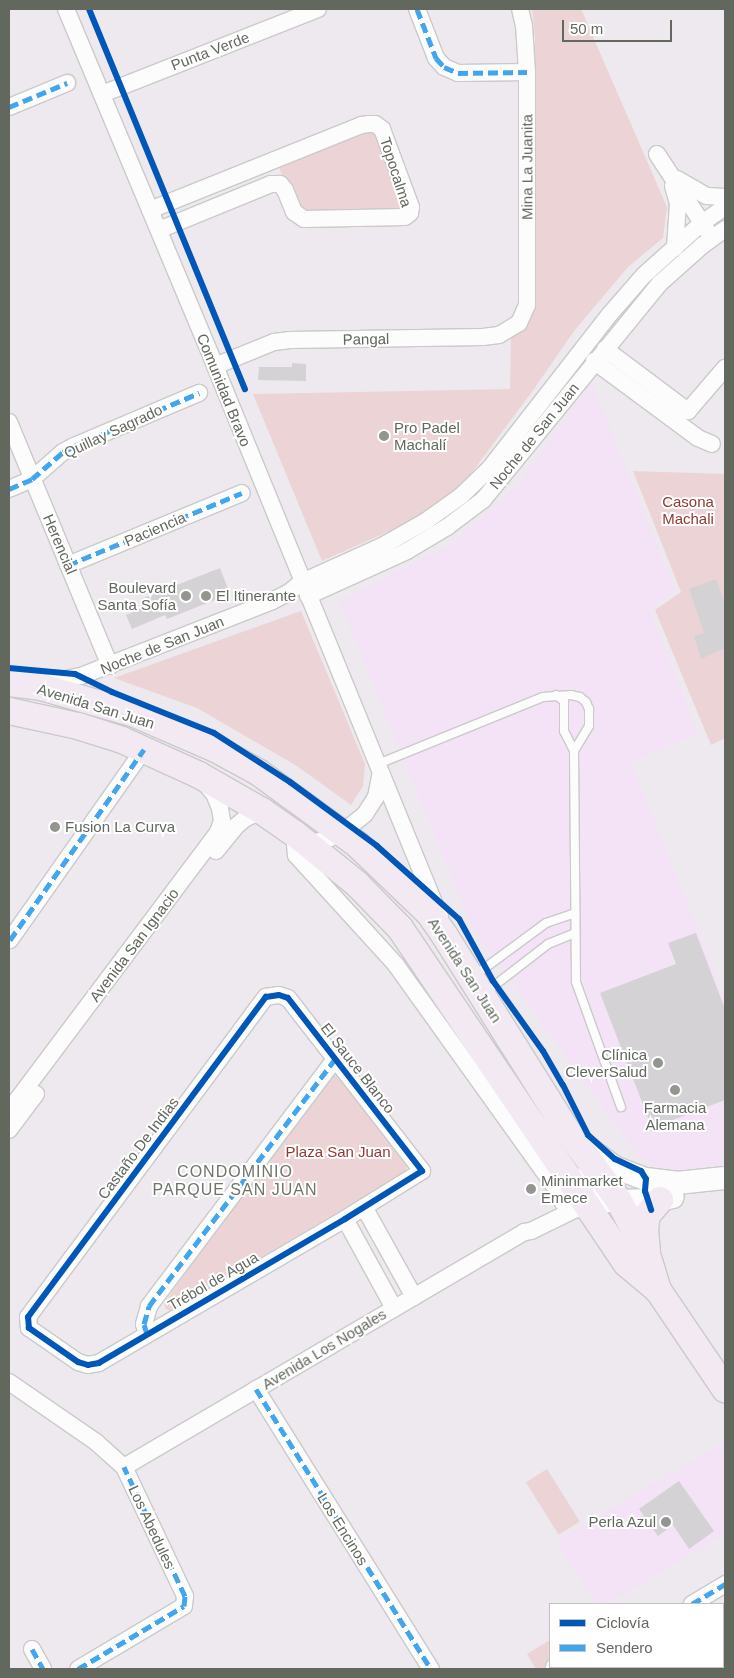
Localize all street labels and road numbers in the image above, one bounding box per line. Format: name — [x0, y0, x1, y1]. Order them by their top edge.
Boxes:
street label: Punta Verde — [168, 28, 252, 74]
street label: Mina La Juanita — [518, 114, 536, 220]
street label: Topocalma — [376, 135, 416, 209]
street label: Pangal — [342, 330, 390, 348]
street label: Comunidad Bravo — [193, 331, 255, 449]
street label: Noche de San Juan — [486, 379, 582, 493]
street label: Quillay Sagrado — [61, 400, 165, 462]
street label: Paciencia — [122, 508, 188, 550]
street label: Herencial — [39, 511, 81, 577]
street label: Noche de San Juan — [98, 612, 226, 678]
street label: Avenida San Juan — [35, 680, 157, 732]
street label: Avenida San Ignacio — [85, 885, 183, 1005]
street label: Avenida San Juan — [424, 914, 506, 1026]
street label: El Sauce Blanco — [317, 1019, 399, 1117]
street label: Castaño De Indias — [94, 1093, 182, 1203]
street label: Trébol de Agua — [164, 1248, 262, 1314]
street label: Avenida Los Nogales — [259, 1305, 389, 1393]
street label: Los Abedules — [125, 1482, 179, 1572]
street label: Los Encinos — [314, 1490, 372, 1568]

